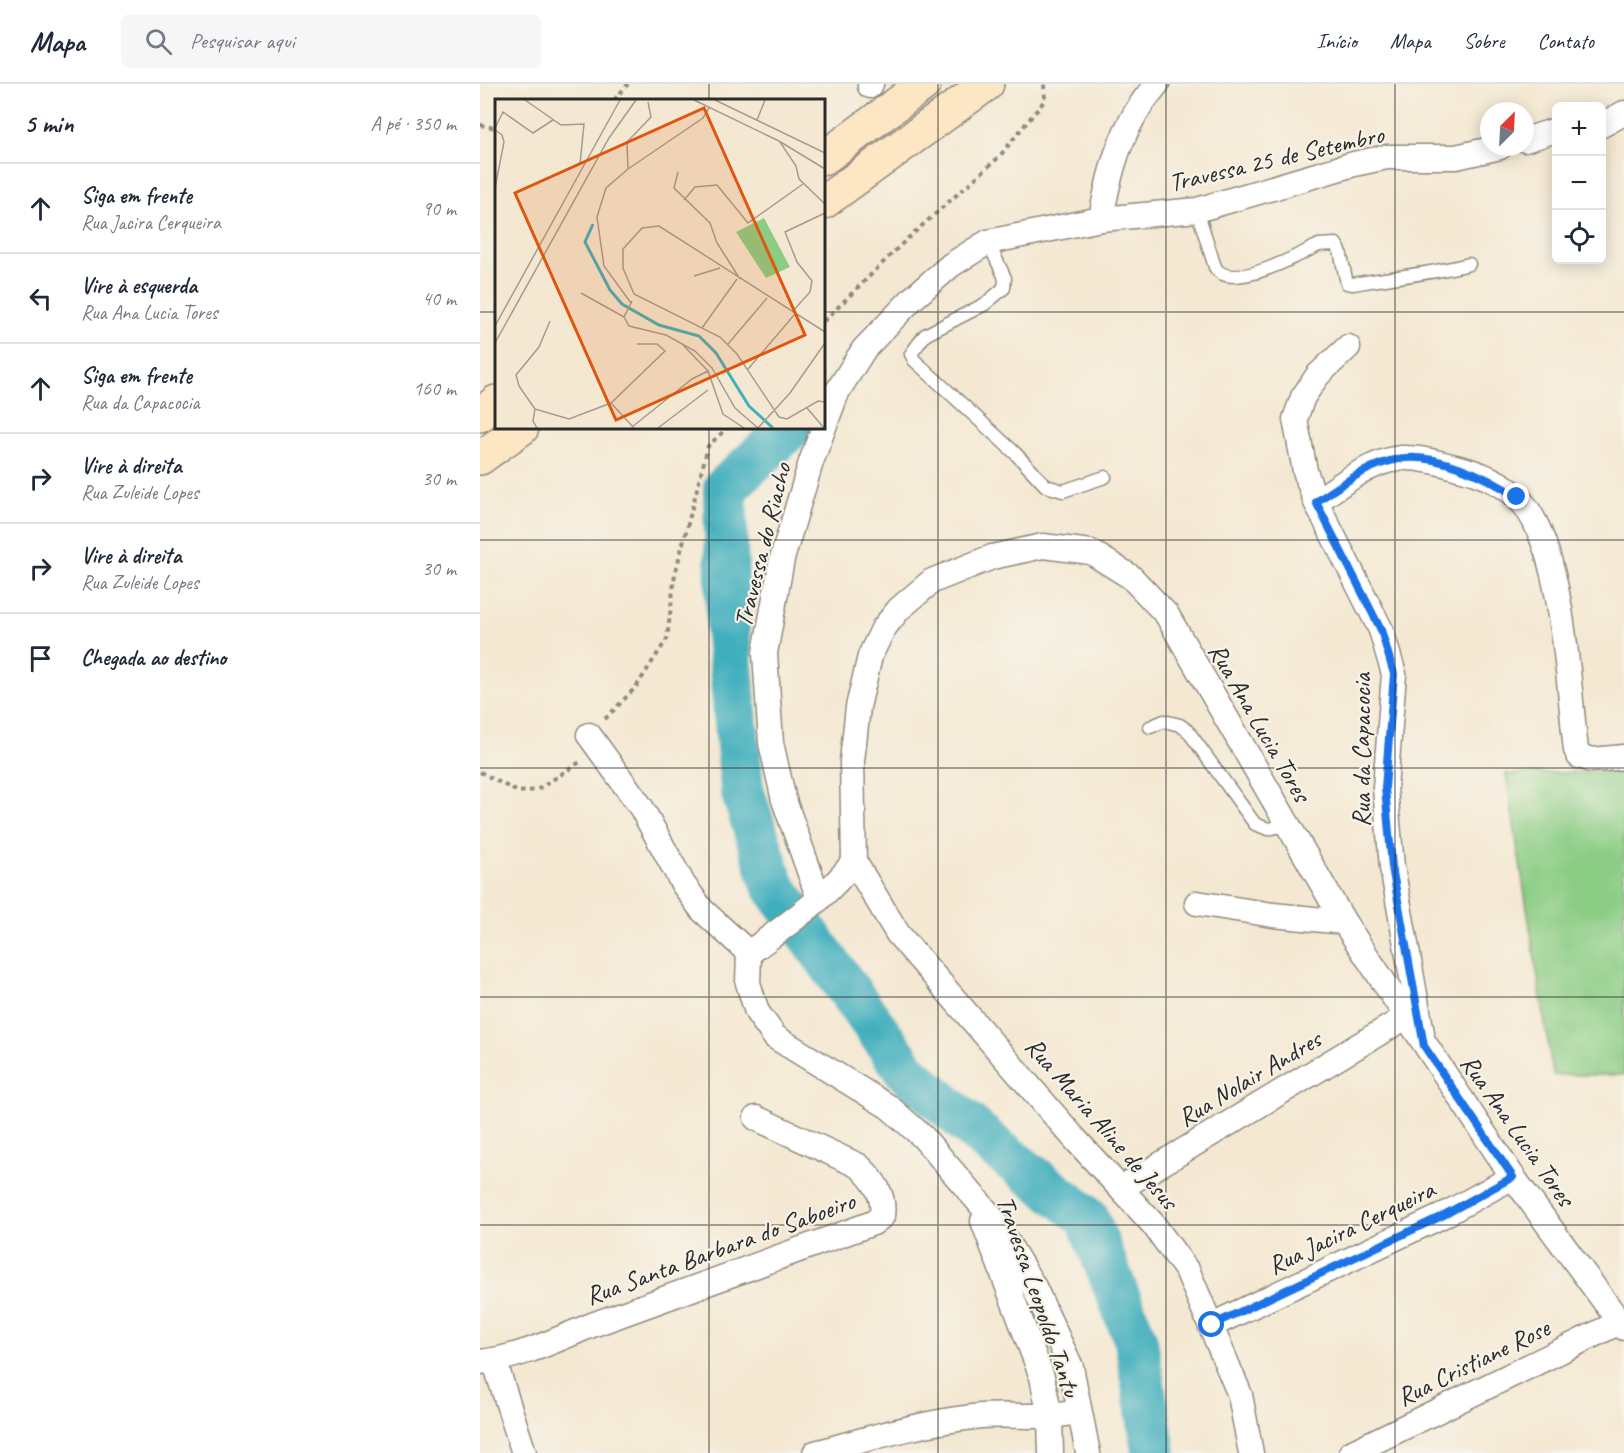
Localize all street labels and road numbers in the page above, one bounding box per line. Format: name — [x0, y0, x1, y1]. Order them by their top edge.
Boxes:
street label: Travessa 25 de Setembro — [1166, 117, 1388, 199]
street label: Travessa do Riacho — [726, 458, 799, 631]
street label: Rua Ana Lucia Tores — [1201, 637, 1319, 809]
street label: Rua da Capacocia — [1345, 671, 1378, 827]
street label: Rua Nolair Andres — [1172, 1022, 1329, 1134]
street label: Rua Maria Aline de Jesus — [1018, 1030, 1187, 1218]
street label: Rua Ana Lucia Tores — [1453, 1048, 1583, 1214]
street label: Rua Jacira Cerqueira — [1262, 1172, 1442, 1282]
street label: Rua Santa Barbara do Saboeiro — [581, 1184, 861, 1313]
street label: Travessa Leopoldo Tantu — [989, 1191, 1089, 1402]
street label: Rua Cristiane Rose — [1392, 1311, 1556, 1414]

